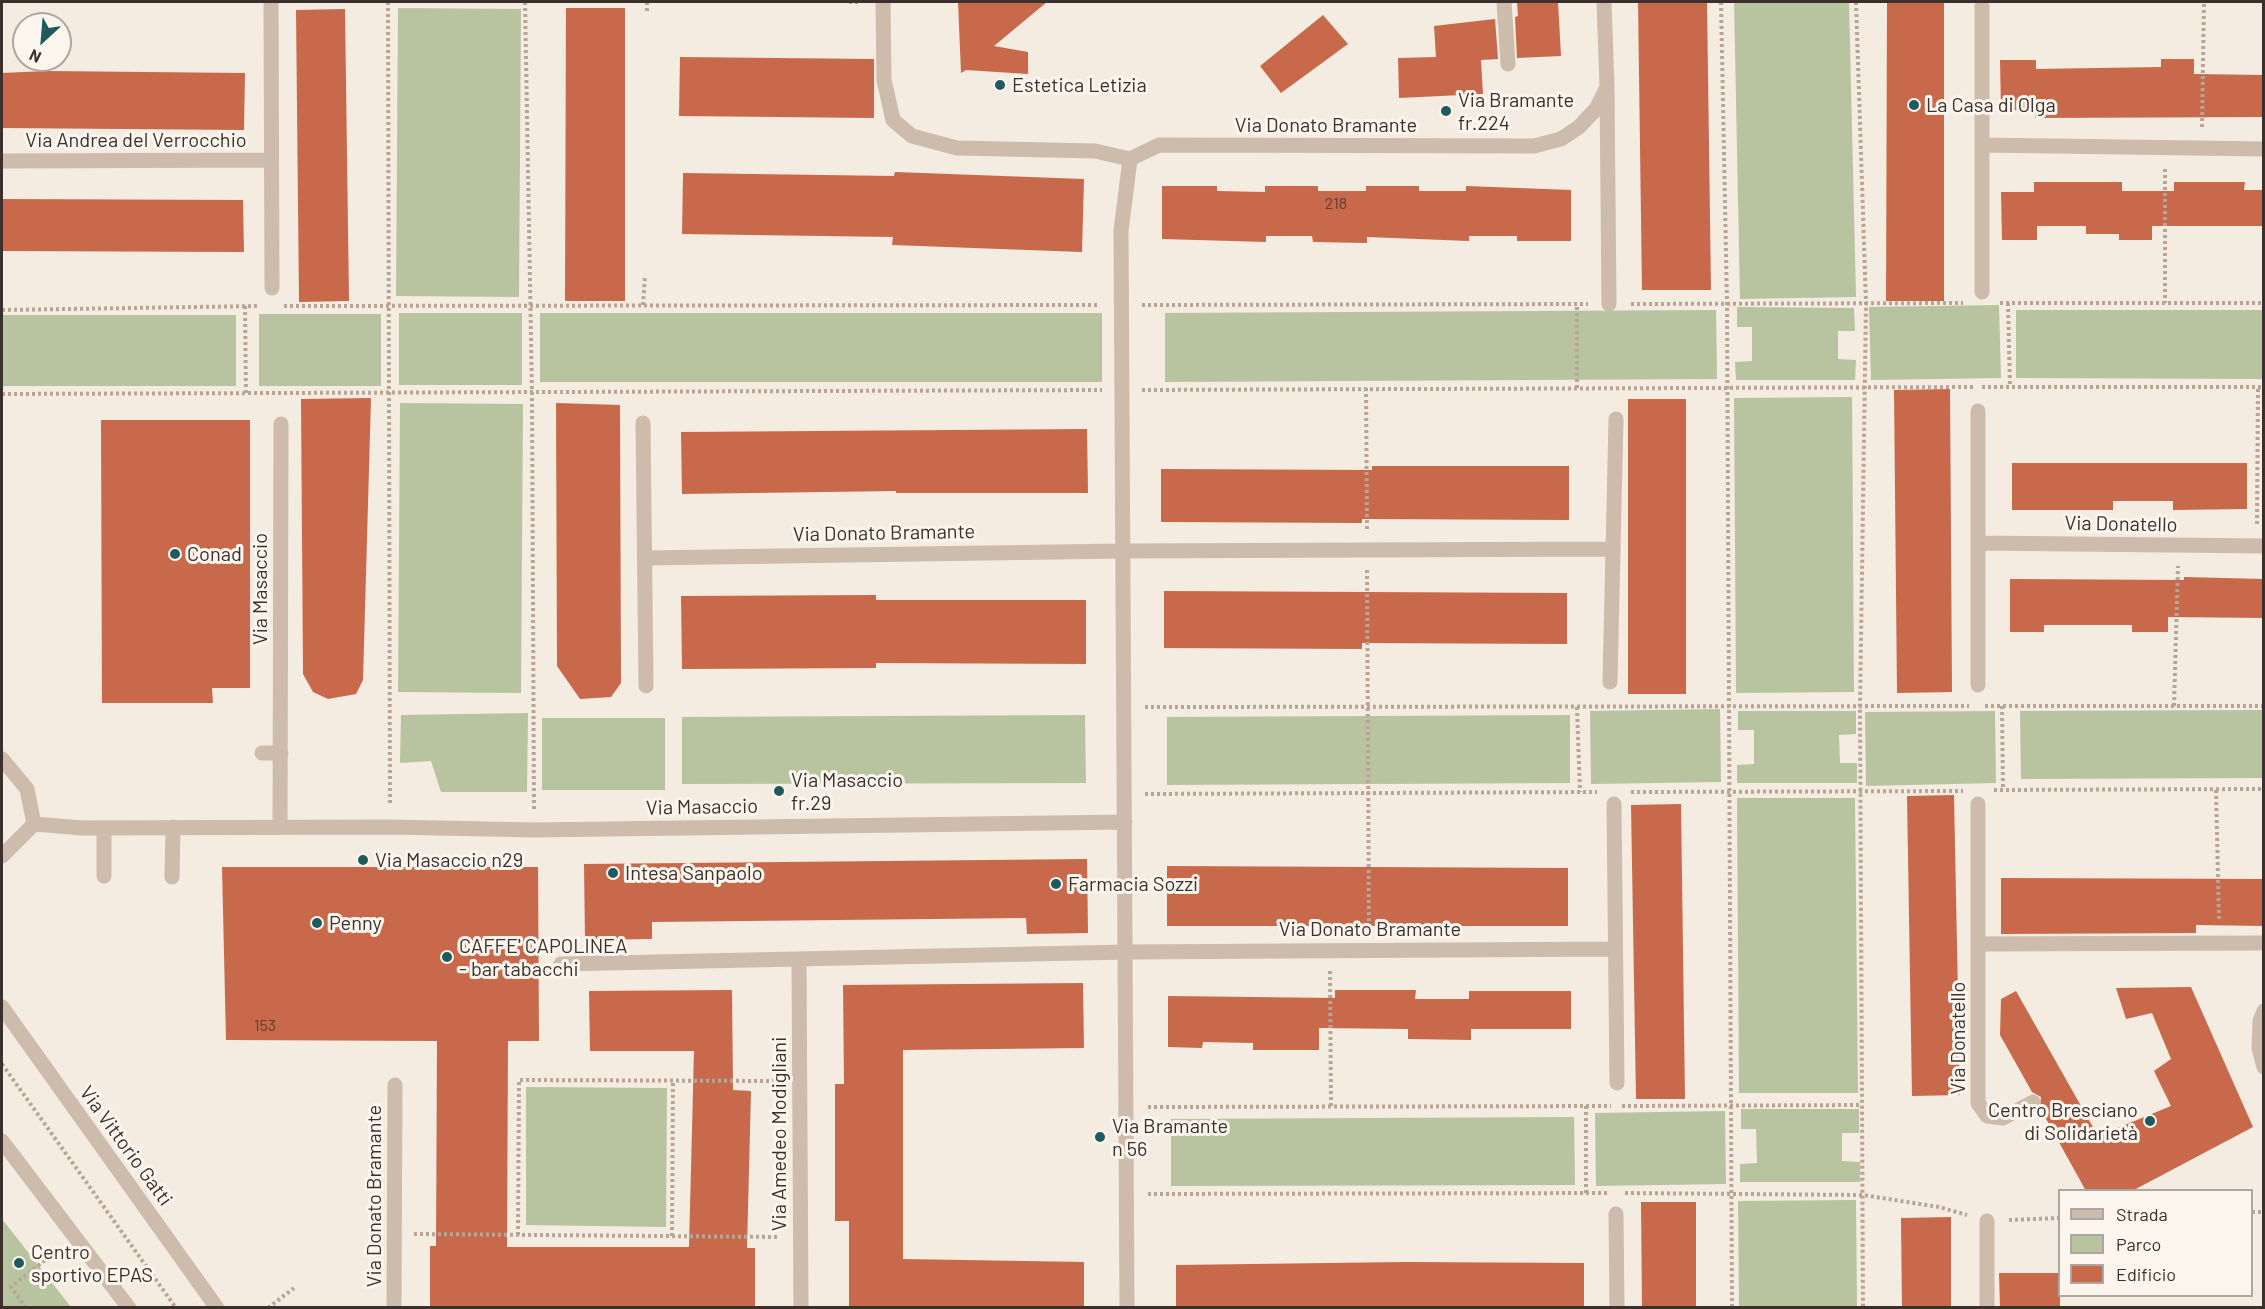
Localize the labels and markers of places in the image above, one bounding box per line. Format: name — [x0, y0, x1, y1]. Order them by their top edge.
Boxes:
place label: Estetica Letizia — [1012, 73, 1147, 97]
marker: Estetica Letizia — [993, 78, 1007, 92]
place label: Via Bramante fr.224 — [1458, 88, 1574, 135]
place label: La Casa di Olga — [1926, 93, 2056, 117]
marker: La Casa di Olga — [1907, 98, 1921, 112]
marker: Via Bramante fr.224 — [1439, 104, 1453, 118]
place label: Conad — [187, 542, 242, 566]
marker: Conad — [168, 547, 182, 561]
place label: Via Masaccio fr.29 — [791, 768, 903, 815]
marker: Via Masaccio fr.29 — [772, 784, 786, 798]
place label: Via Masaccio n29 — [375, 848, 523, 872]
marker: Via Masaccio n29 — [356, 853, 370, 867]
place label: Intesa Sanpaolo — [625, 861, 763, 885]
marker: Intesa Sanpaolo — [606, 866, 620, 880]
place label: Farmacia Sozzi — [1068, 872, 1198, 896]
marker: Farmacia Sozzi — [1049, 877, 1063, 891]
place label: Penny — [329, 911, 382, 935]
marker: Penny — [310, 916, 324, 930]
place label: CAFFE' CAPOLINEA - bar tabacchi — [459, 934, 627, 981]
marker: CAFFE' CAPOLINEA - bar tabacchi — [440, 950, 454, 964]
place label: Centro Bresciano di Solidarietà — [1988, 1098, 2138, 1145]
place label: Via Bramante n 56 — [1112, 1114, 1228, 1161]
marker: Centro Bresciano di Solidarietà — [2143, 1114, 2157, 1128]
marker: Via Bramante n 56 — [1093, 1130, 1107, 1144]
place label: Centro sportivo EPAS — [31, 1240, 153, 1287]
marker: Centro sportivo EPAS — [12, 1256, 26, 1270]

